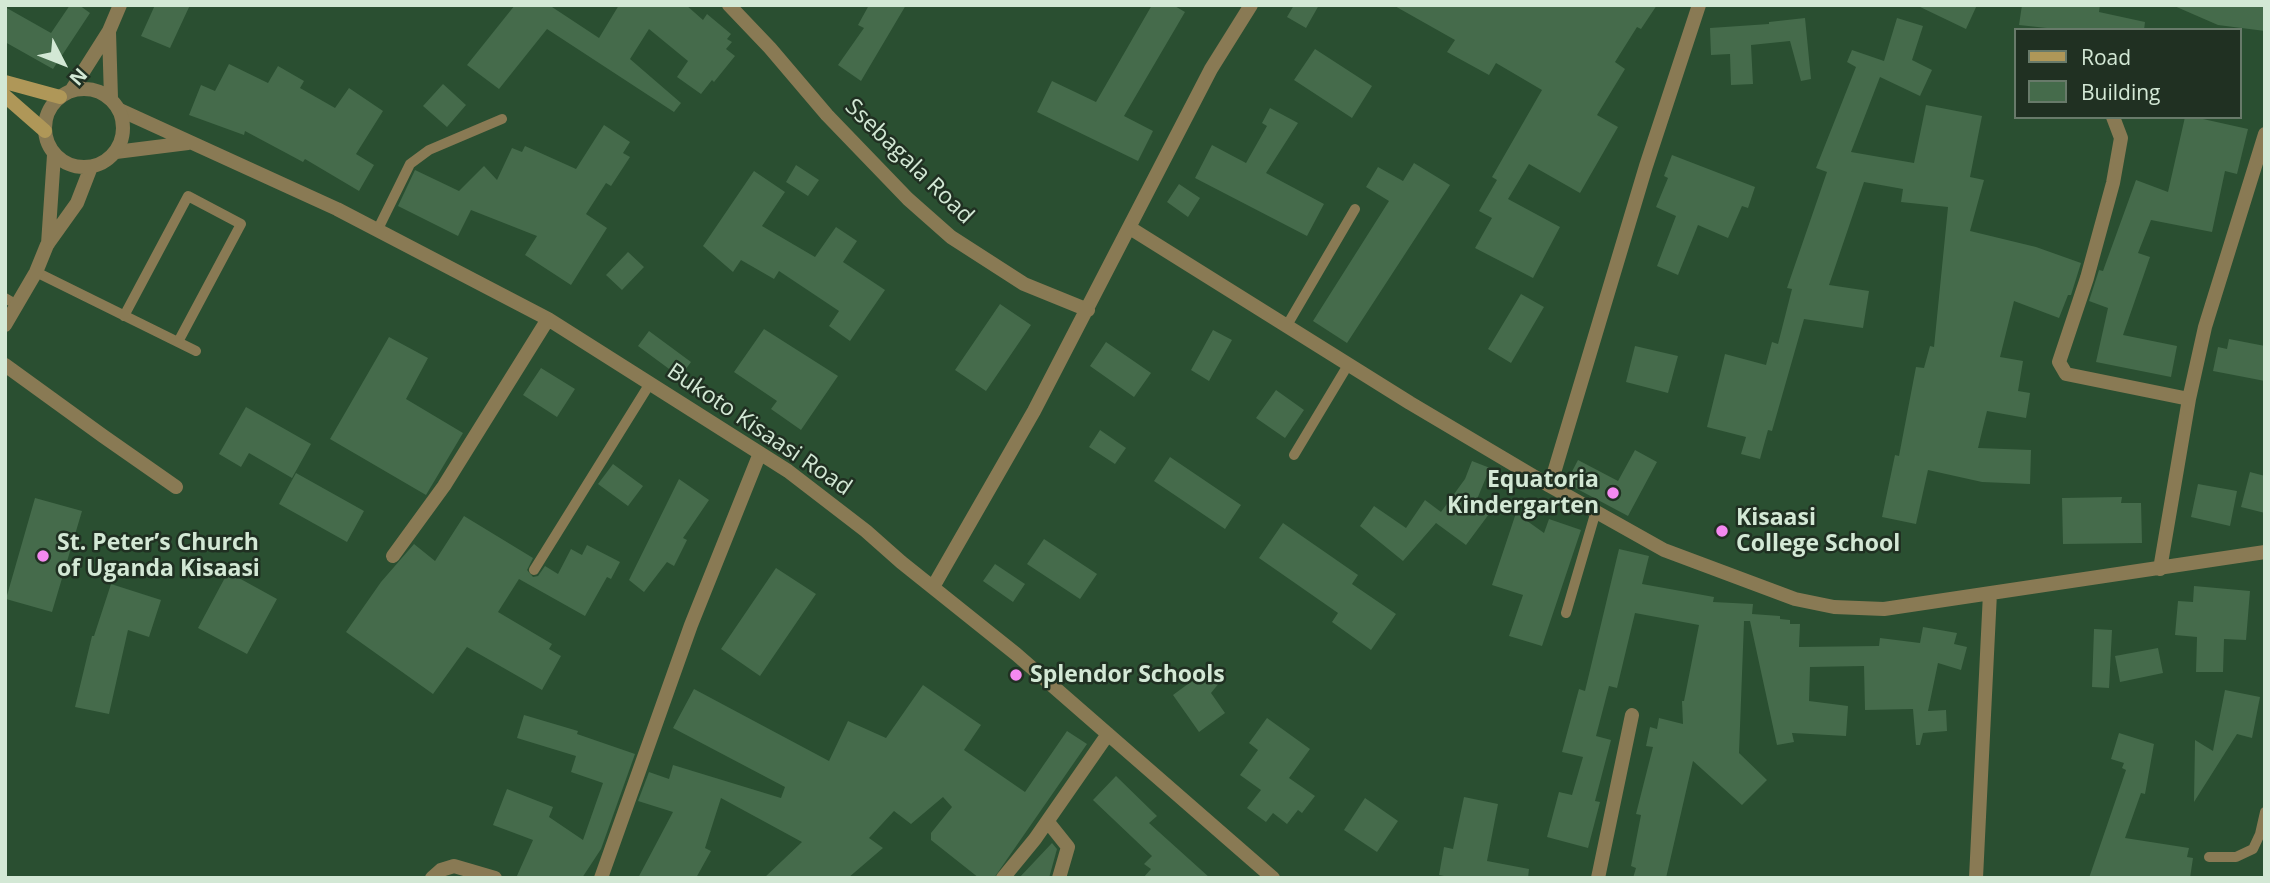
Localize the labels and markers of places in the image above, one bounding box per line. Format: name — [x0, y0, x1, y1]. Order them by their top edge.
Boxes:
place label: Equatoria Kindergarten — [1447, 466, 1599, 520]
marker: Equatoria Kindergarten — [1605, 485, 1621, 501]
place label: Kisaasi College School — [1736, 504, 1900, 558]
marker: Kisaasi College School — [1714, 523, 1730, 539]
place label: St. Peter’s Church of Uganda Kisaasi — [57, 529, 260, 583]
marker: St. Peter’s Church of Uganda Kisaasi — [35, 548, 51, 564]
place label: Splendor Schools — [1030, 661, 1225, 689]
marker: Splendor Schools — [1008, 667, 1024, 683]

